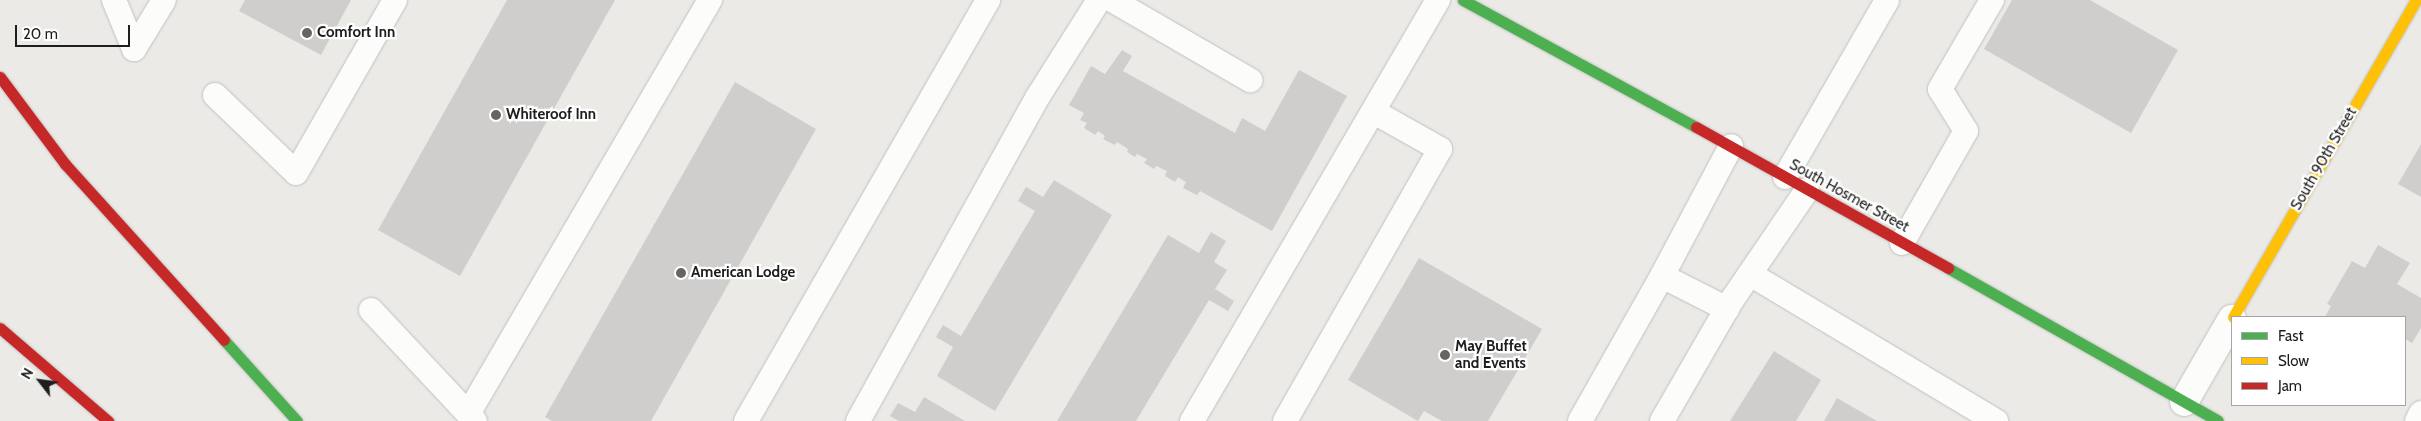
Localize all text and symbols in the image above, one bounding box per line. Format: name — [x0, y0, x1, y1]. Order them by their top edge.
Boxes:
scale bar — [18, 15, 132, 47]
place label: Comfort Inn — [317, 24, 395, 42]
text: 20 m — [23, 25, 58, 43]
marker: Comfort Inn — [301, 27, 313, 39]
street label: South 90th Street — [2287, 104, 2361, 214]
place label: Whiteroof Inn — [506, 106, 596, 124]
marker: Whiteroof Inn — [490, 109, 502, 121]
street label: South Hosmer Street — [1786, 156, 1912, 236]
place label: American Lodge — [691, 264, 795, 282]
marker: American Lodge — [675, 267, 687, 279]
legend — [2231, 316, 2406, 406]
text: Fast — [2278, 327, 2303, 345]
place label: May Buffet and Events — [1455, 337, 1527, 372]
marker: May Buffet and Events — [1439, 349, 1451, 361]
text: Slow — [2278, 352, 2309, 370]
north arrow — [15, 356, 65, 406]
text: N — [17, 365, 37, 382]
text: Jam — [2278, 377, 2302, 395]

